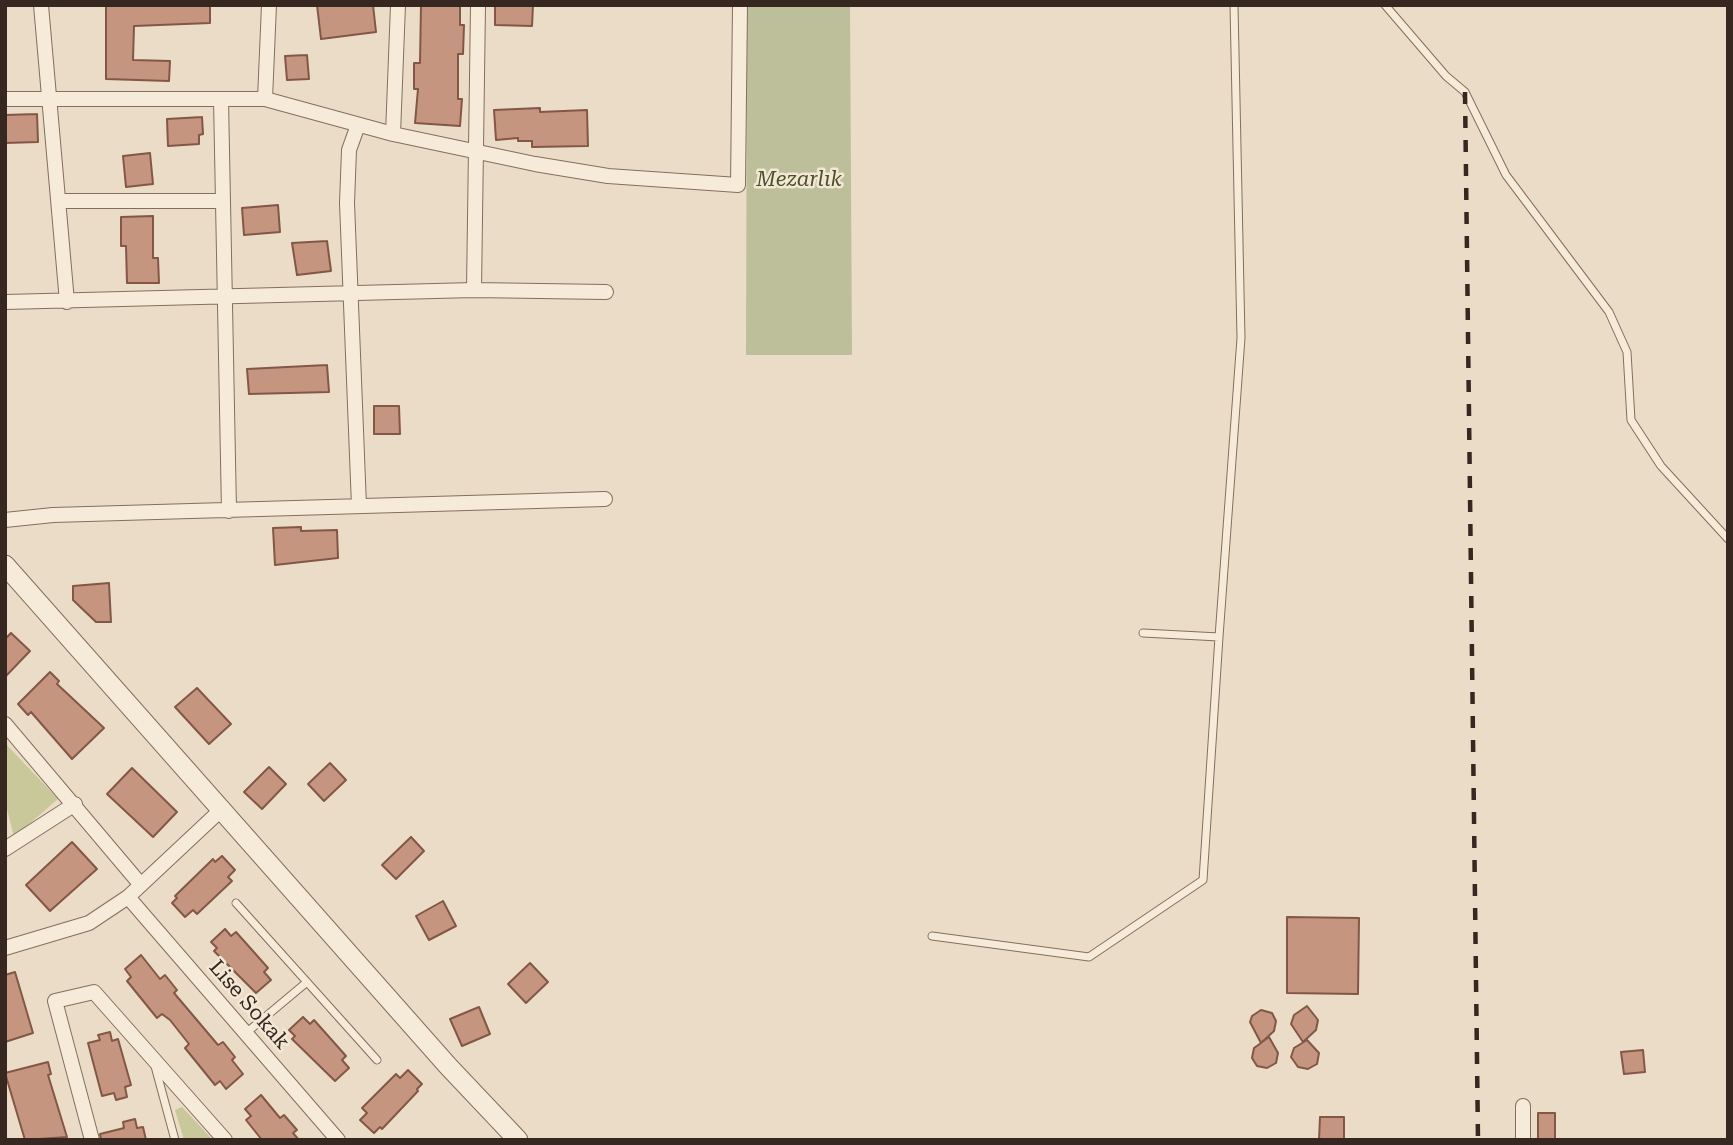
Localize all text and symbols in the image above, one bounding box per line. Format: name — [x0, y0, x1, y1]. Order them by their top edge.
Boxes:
park label: Mezarlık — [756, 167, 842, 193]
street label: Lise Sokak — [203, 955, 295, 1055]

